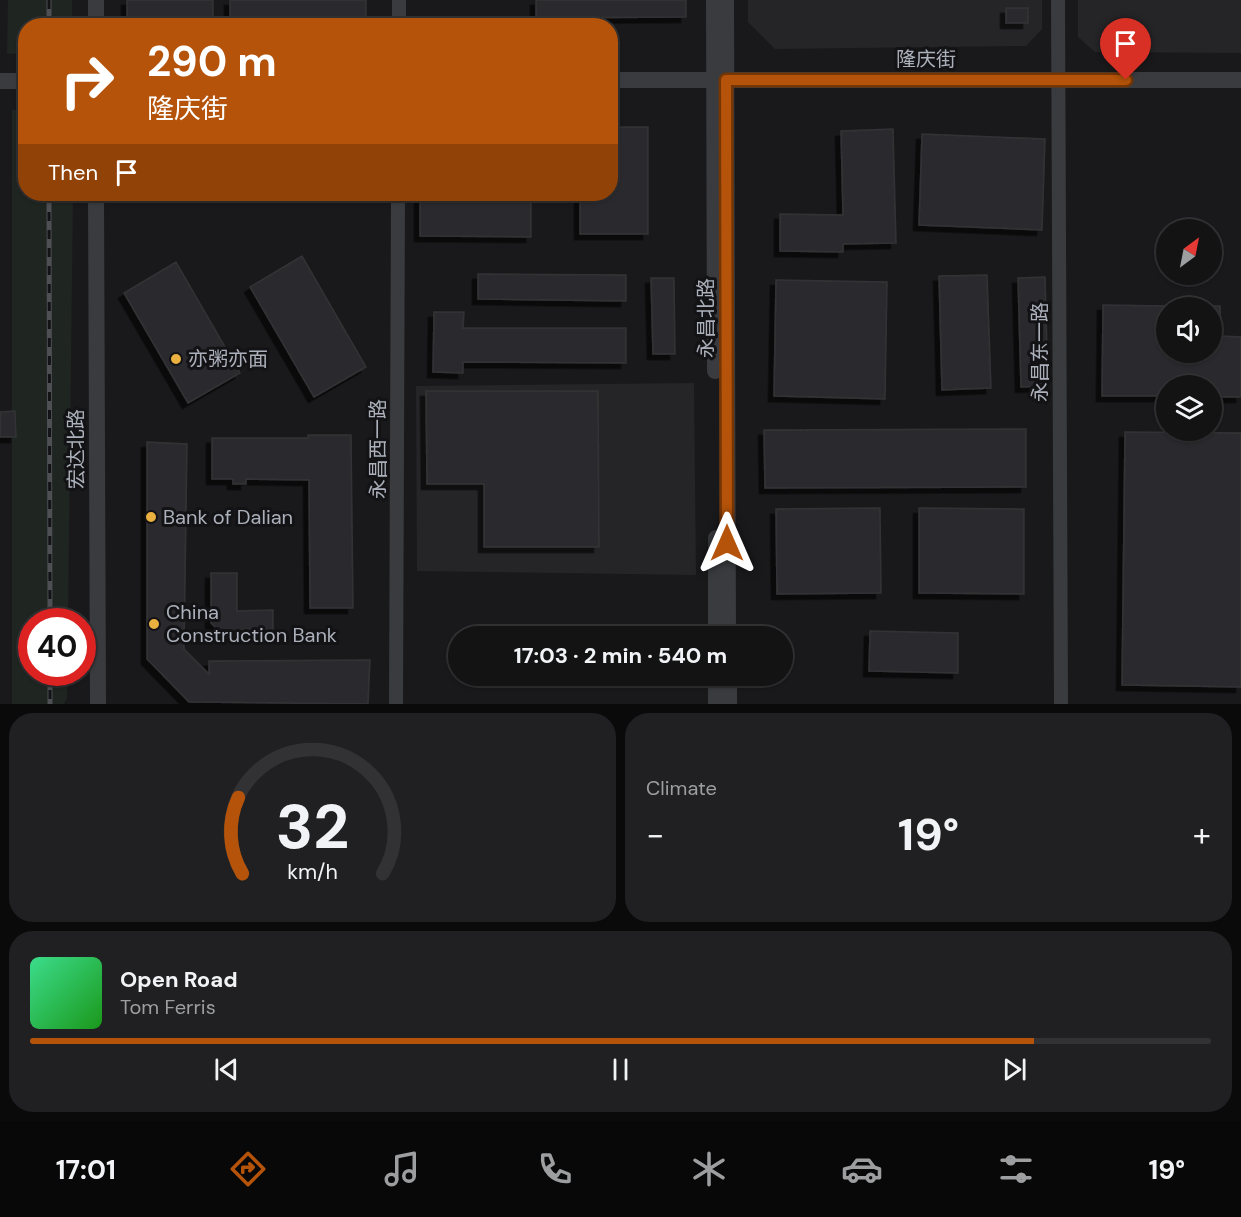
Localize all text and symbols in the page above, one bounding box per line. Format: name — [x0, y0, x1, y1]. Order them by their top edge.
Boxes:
pin — [1100, 18, 1151, 80]
icon: arrive — [1109, 27, 1142, 60]
text: 290 m — [147, 34, 277, 89]
icon: right — [48, 42, 126, 120]
street label: 隆庆街 — [896, 46, 956, 72]
text: 隆庆街 — [147, 91, 228, 126]
icon: arrive — [110, 156, 143, 189]
text: Then — [48, 158, 98, 187]
north arrow — [1156, 219, 1222, 285]
map controls — [1156, 219, 1222, 441]
street label: 永昌北路 — [693, 278, 719, 358]
button: sound — [1156, 297, 1222, 363]
street label: 永昌东一路 — [1027, 302, 1053, 402]
place label: 亦粥亦面 — [188, 346, 268, 372]
marker: 亦粥亦面 — [169, 352, 183, 366]
button: layers — [1156, 375, 1222, 441]
street label: 永昌西一路 — [365, 399, 391, 499]
street label: 宏达北路 — [63, 409, 89, 489]
place label: Bank of Dalian — [163, 504, 293, 530]
marker: Bank of Dalian — [144, 510, 158, 524]
position arrow — [695, 511, 759, 575]
place label: China Construction Bank — [166, 599, 337, 648]
speed limit sign: 40 — [18, 608, 96, 686]
marker: China Construction Bank — [147, 617, 161, 631]
text: 17:03 · 2 min · 540 m — [514, 641, 727, 670]
text: Climate — [646, 775, 717, 801]
text: 32 — [276, 786, 349, 867]
text: 19° — [898, 805, 959, 864]
text: − — [646, 813, 664, 856]
text: + — [1193, 813, 1211, 856]
text: km/h — [287, 859, 338, 887]
text: Open Road — [120, 965, 238, 994]
text: Tom Ferris — [120, 994, 216, 1020]
icon: previous — [210, 1053, 243, 1086]
icon: pause — [604, 1053, 637, 1086]
icon: next — [998, 1053, 1031, 1086]
icon: directions — [227, 1148, 269, 1190]
icon: music — [381, 1148, 423, 1190]
icon: phone — [534, 1148, 576, 1190]
icon: climate — [688, 1148, 730, 1190]
icon: car — [841, 1148, 883, 1190]
icon: filters — [995, 1148, 1037, 1190]
text: 17:01 — [56, 1152, 116, 1187]
text: 19° — [1148, 1152, 1185, 1187]

